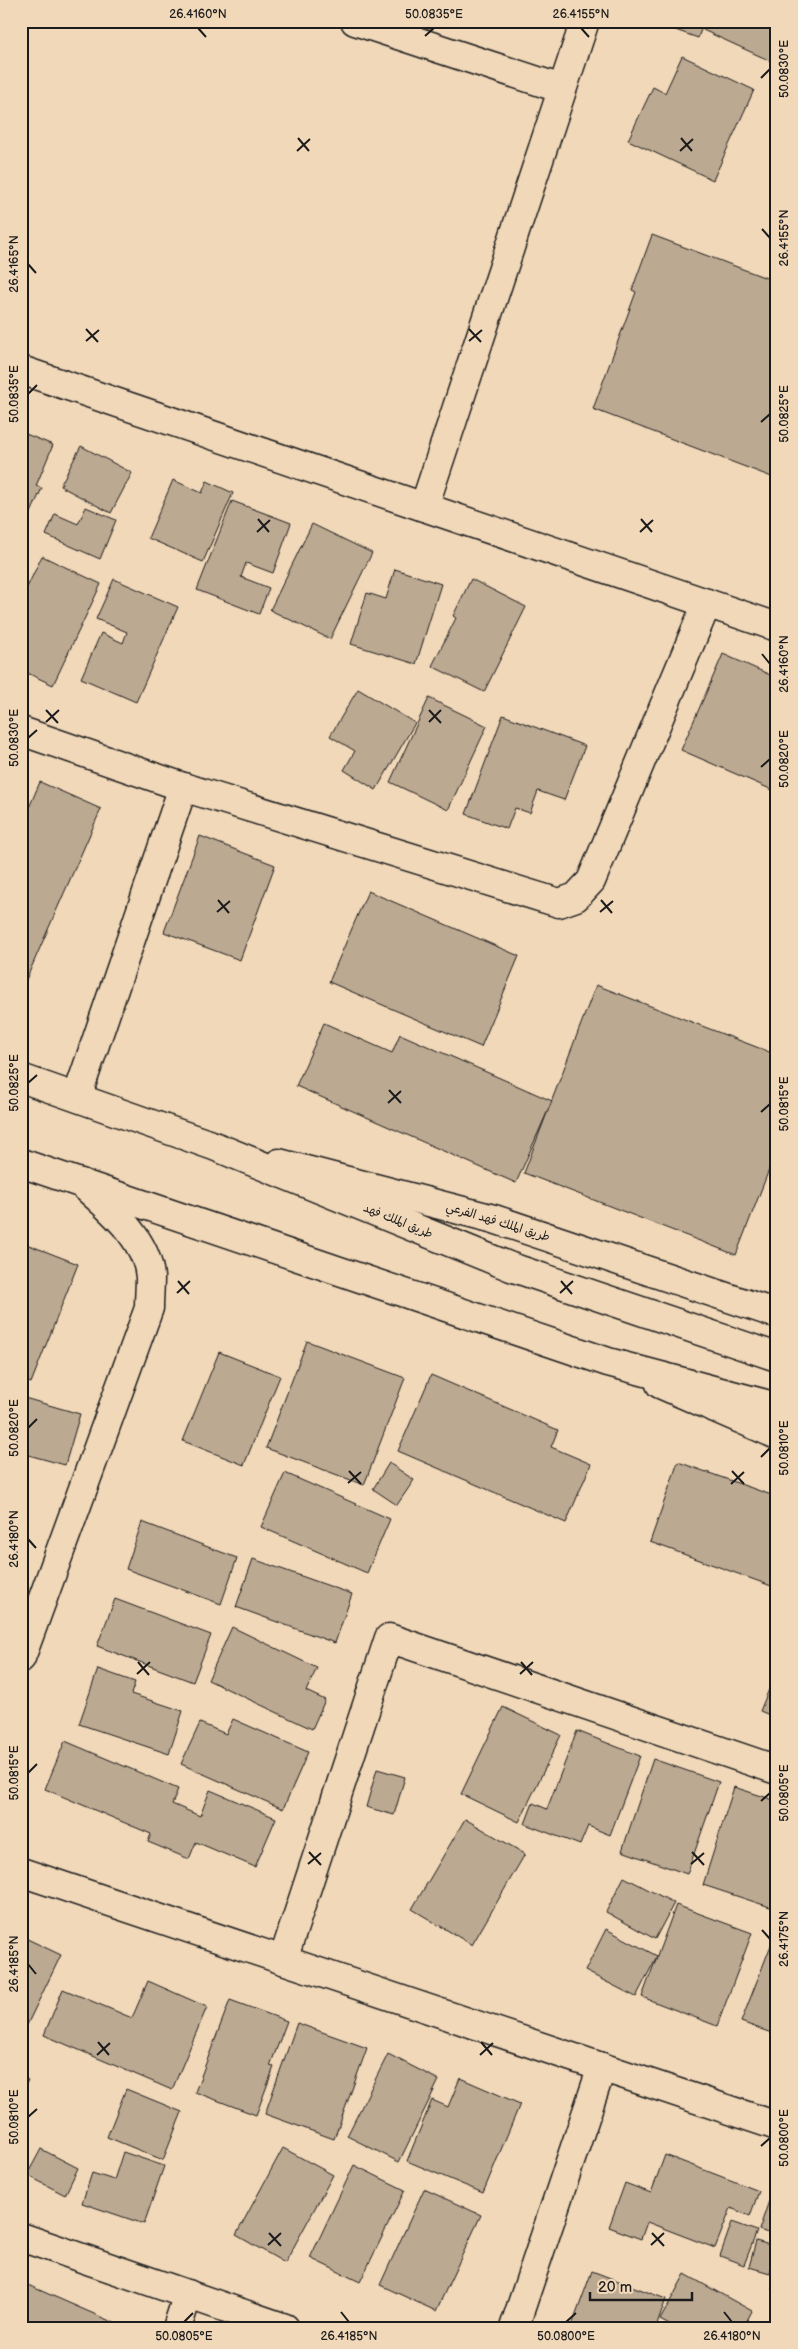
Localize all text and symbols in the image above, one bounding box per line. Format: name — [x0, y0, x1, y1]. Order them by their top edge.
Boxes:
text: 26.4160°N — [169, 7, 227, 22]
text: 50.0835°E — [405, 7, 463, 22]
text: 26.4155°N — [553, 7, 609, 22]
text: 50.0830°E — [777, 40, 792, 98]
text: 26.4155°N — [777, 210, 792, 266]
text: 26.4165°N — [7, 235, 22, 293]
text: 50.0835°E — [7, 365, 22, 423]
text: 50.0825°E — [777, 385, 792, 443]
text: 26.4160°N — [777, 635, 792, 693]
text: 50.0830°E — [7, 709, 22, 767]
text: 50.0820°E — [777, 730, 792, 788]
text: 50.0825°E — [7, 1054, 22, 1112]
text: 50.0815°E — [777, 1076, 792, 1132]
street label: طريق الملك فهد الفرعي — [443, 1199, 552, 1248]
street label: طريق الملك فهد — [361, 1200, 435, 1242]
text: 50.0820°E — [7, 1399, 22, 1457]
text: 50.0810°E — [777, 1420, 792, 1476]
text: 26.4180°N — [7, 1510, 22, 1568]
text: 50.0815°E — [7, 1745, 22, 1801]
text: 50.0805°E — [777, 1764, 792, 1822]
text: 26.4175°N — [777, 1911, 792, 1967]
text: 26.4185°N — [7, 1936, 22, 1993]
text: 50.0810°E — [7, 2089, 22, 2145]
text: 50.0800°E — [777, 2109, 792, 2167]
scale bar — [590, 2269, 693, 2301]
text: 20 m — [598, 2278, 632, 2297]
text: 50.0805°E — [155, 2329, 213, 2344]
text: 26.4185°N — [321, 2329, 378, 2344]
text: 50.0800°E — [537, 2329, 595, 2344]
text: 26.4180°N — [703, 2329, 761, 2344]

